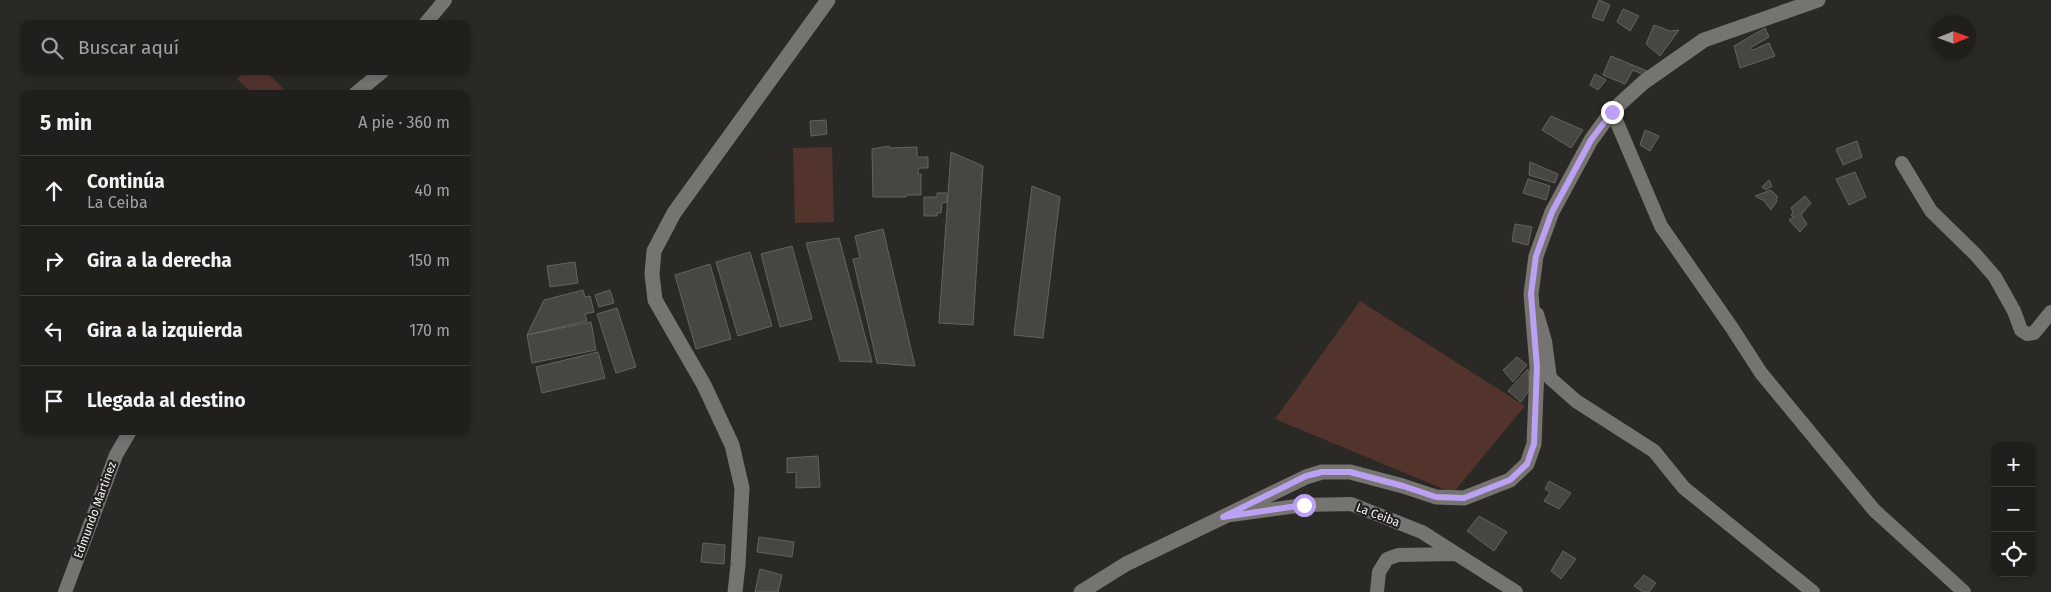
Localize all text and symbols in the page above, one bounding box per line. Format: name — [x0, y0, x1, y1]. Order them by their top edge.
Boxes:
north arrow — [1931, 15, 1976, 60]
search box — [20, 20, 470, 75]
icon: search — [38, 34, 66, 62]
text: Buscar aquí — [78, 36, 179, 59]
route end — [1601, 101, 1624, 124]
text: 5 min — [40, 110, 92, 136]
text: A pie · 360 m — [358, 113, 450, 132]
text: Continúa — [87, 170, 165, 193]
icon: ahead — [40, 177, 68, 205]
text: 40 m — [415, 181, 450, 200]
text: La Ceiba — [87, 193, 148, 212]
icon: right — [40, 247, 68, 275]
text: Gira a la derecha — [87, 249, 232, 272]
text: 150 m — [408, 251, 450, 270]
icon: left — [40, 317, 68, 345]
text: Gira a la izquierda — [87, 319, 243, 342]
text: 170 m — [409, 321, 450, 340]
icon: arrive — [40, 387, 68, 415]
text: Llegada al destino — [87, 389, 246, 412]
map controls — [1991, 442, 2036, 577]
button: + — [1991, 442, 2036, 487]
street label: Edmundo Martinez — [71, 460, 119, 560]
button: − — [1991, 487, 2036, 532]
route start — [1293, 494, 1316, 517]
street label: La Ceiba — [1354, 500, 1402, 530]
button: locate — [1991, 532, 2036, 577]

